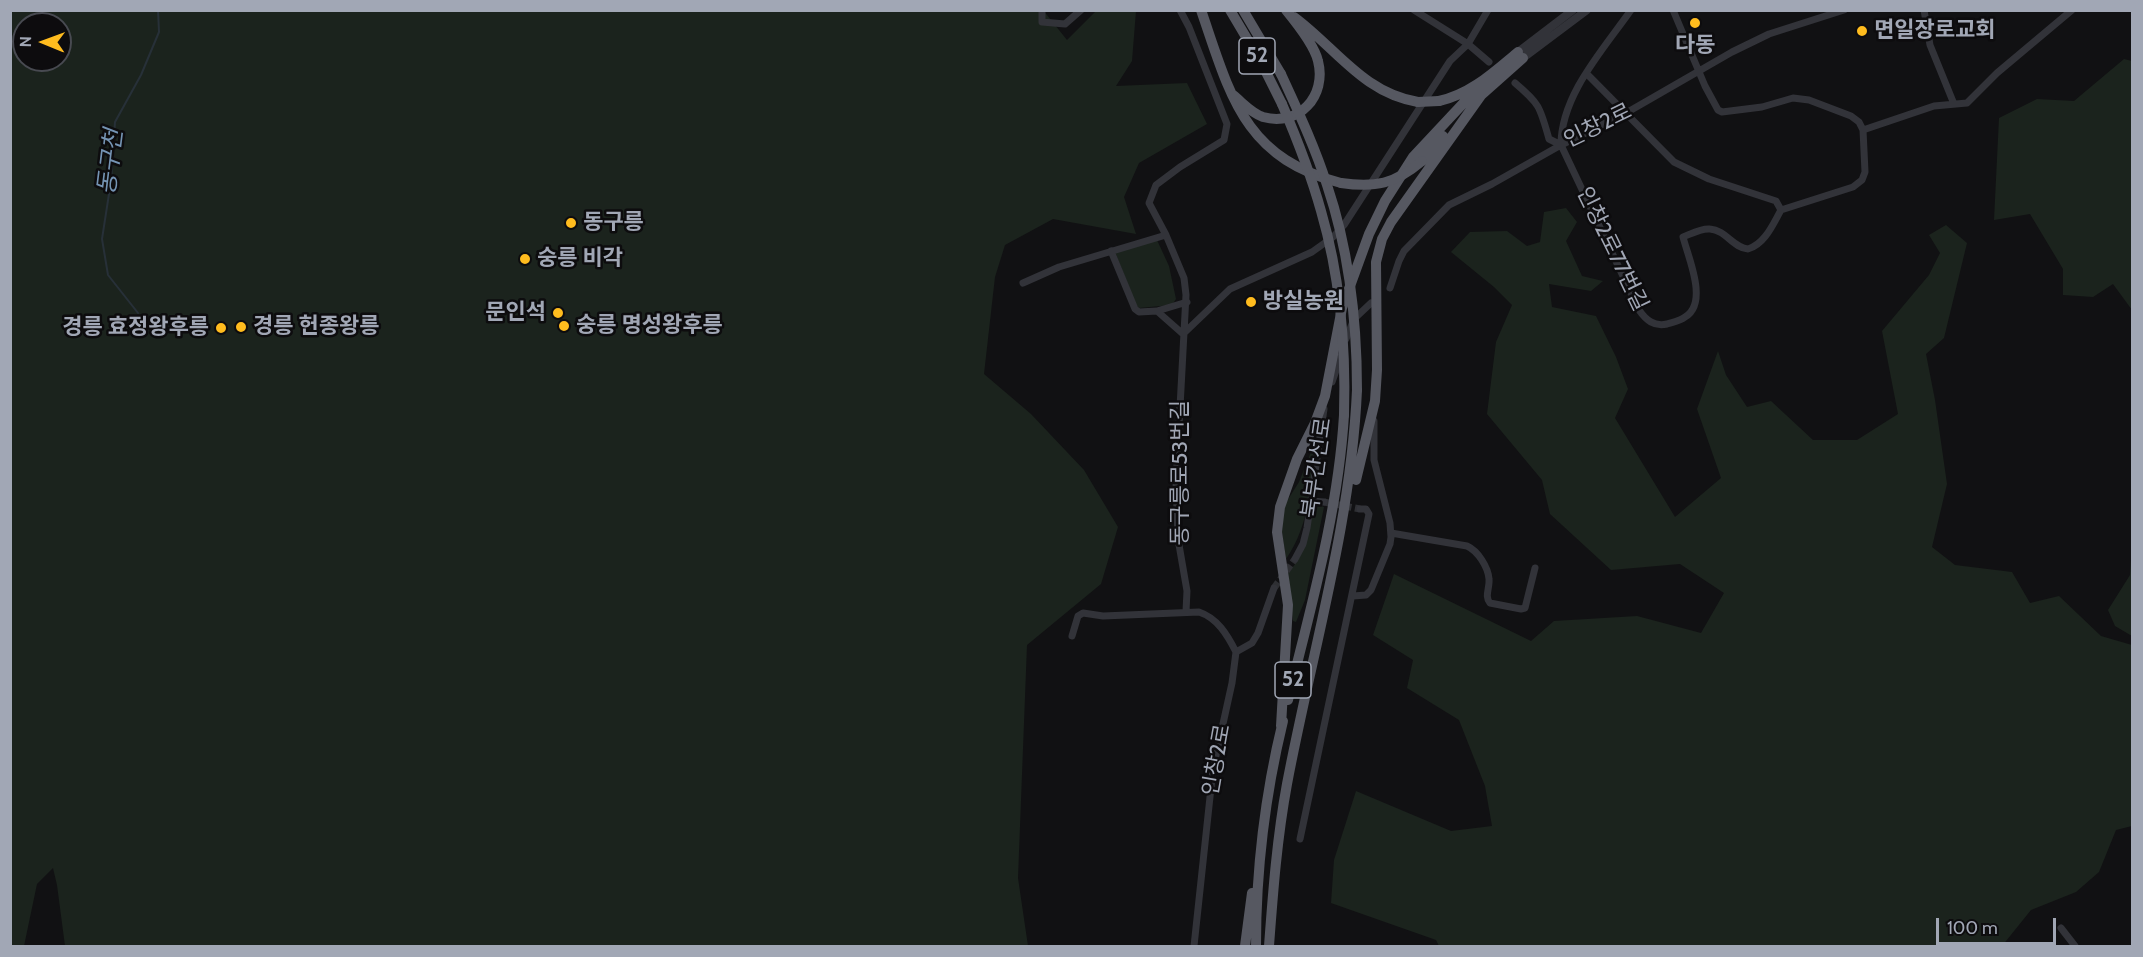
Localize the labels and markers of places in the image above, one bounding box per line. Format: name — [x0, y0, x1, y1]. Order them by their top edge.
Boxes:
marker: 다동 — [1688, 16, 1702, 30]
place label: 면일장로교회 — [1874, 18, 1995, 44]
marker: 면일장로교회 — [1855, 24, 1869, 38]
place label: 다동 — [1675, 33, 1715, 59]
place label: 동구릉 — [583, 210, 644, 236]
marker: 동구릉 — [564, 216, 578, 230]
place label: 숭릉 비각 — [537, 246, 623, 272]
marker: 숭릉 비각 — [518, 252, 532, 266]
place label: 방실농원 — [1263, 289, 1344, 315]
marker: 방실농원 — [1244, 295, 1258, 309]
place label: 문인석 — [485, 300, 546, 326]
marker: 문인석 — [551, 306, 565, 320]
place label: 숭릉 명성왕후릉 — [576, 313, 723, 339]
place label: 경릉 헌종왕릉 — [253, 314, 379, 340]
place label: 경릉 효정왕후릉 — [62, 315, 209, 341]
marker: 숭릉 명성왕후릉 — [557, 319, 571, 333]
marker: 경릉 헌종왕릉 — [234, 320, 248, 334]
marker: 경릉 효정왕후릉 — [214, 321, 228, 335]

